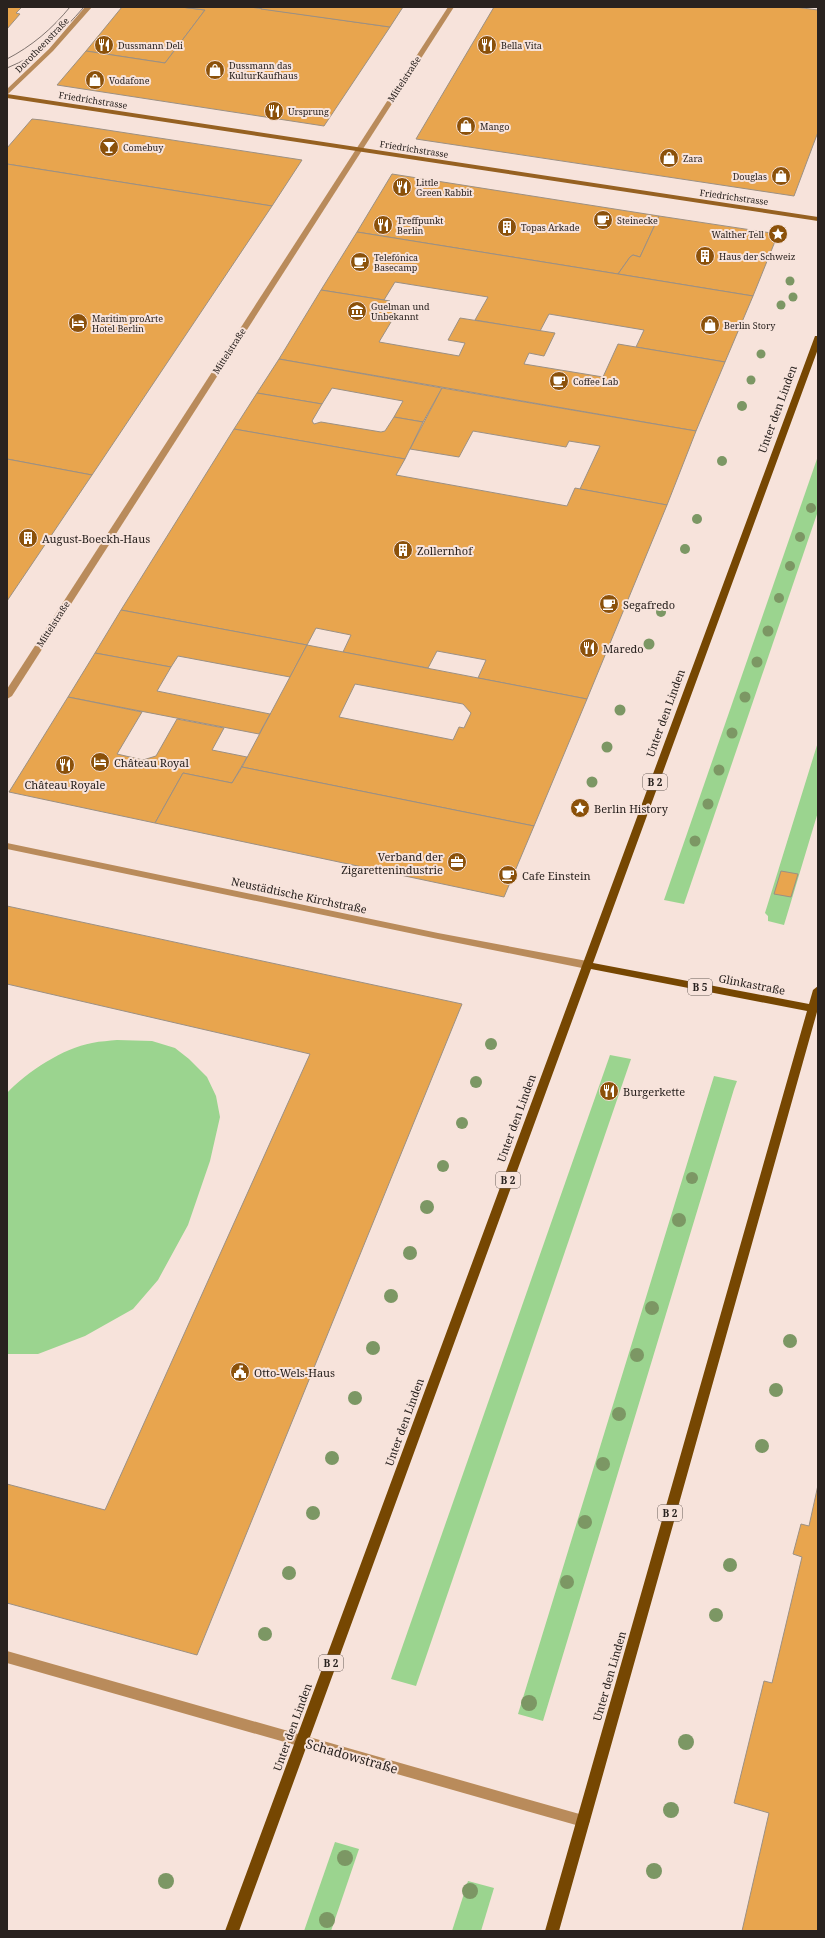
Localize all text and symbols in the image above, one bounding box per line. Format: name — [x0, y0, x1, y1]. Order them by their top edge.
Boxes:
street label: Dorotheenstraße — [12, 14, 72, 76]
restaurant icon: Dussmann Deli — [93, 34, 115, 56]
restaurant icon: Bella Vita — [476, 34, 498, 56]
place label: Dussmann Deli — [118, 39, 183, 52]
place label: Bella Vita — [501, 39, 542, 52]
street label: Mittelstraße — [384, 53, 424, 104]
shop icon: Dussmann das KulturKaufhaus — [204, 59, 226, 81]
place label: Dussmann das KulturKaufhaus — [229, 59, 298, 82]
shop icon: Vodafone — [84, 69, 106, 91]
place label: Vodafone — [109, 74, 150, 87]
street label: Friedrichstrasse — [58, 88, 128, 112]
restaurant icon: Ursprung — [263, 100, 285, 122]
place label: Ursprung — [288, 105, 329, 118]
shop icon: Mango — [455, 115, 477, 137]
place label: Mango — [480, 120, 509, 133]
bar icon: Comebuy — [98, 136, 120, 158]
street label: Friedrichstrasse — [379, 137, 449, 161]
place label: Comebuy — [123, 141, 164, 154]
shop icon: Zara — [658, 147, 680, 169]
place label: Zara — [683, 152, 703, 165]
shop icon: Douglas — [770, 165, 792, 187]
place label: Douglas — [733, 170, 767, 183]
restaurant icon: Little Green Rabbit — [391, 176, 413, 198]
place label: Little Green Rabbit — [416, 176, 473, 199]
street label: Friedrichstrasse — [699, 186, 769, 208]
cafe icon: Steinecke — [592, 209, 614, 231]
restaurant icon: Treffpunkt Berlin — [372, 214, 394, 236]
place label: Treffpunkt Berlin — [397, 214, 443, 237]
place label: Steinecke — [617, 214, 658, 227]
building icon: Topas Arkade — [496, 216, 518, 238]
place label: Topas Arkade — [521, 221, 580, 234]
place icon: Walther Tell — [767, 223, 789, 245]
place label: Walther Tell — [712, 228, 764, 241]
building icon: Haus der Schweiz — [694, 245, 716, 267]
place label: Haus der Schweiz — [719, 250, 796, 263]
cafe icon: Telefónica Basecamp — [349, 251, 371, 273]
place label: Telefónica Basecamp — [374, 251, 418, 274]
museum icon: Guelman und Unbekannt — [346, 300, 368, 322]
place label: Guelman und Unbekannt — [371, 300, 430, 323]
hotel icon: Maritim proArte Hotel Berlin — [67, 312, 89, 334]
place label: Maritim proArte Hotel Berlin — [92, 312, 163, 335]
shop icon: Berlin Story — [699, 314, 721, 336]
place label: Berlin Story — [724, 319, 776, 332]
street label: Mittelstraße — [209, 325, 249, 376]
street label: Unter den Linden — [754, 363, 800, 455]
cafe icon: Coffee Lab — [548, 370, 570, 392]
place label: Coffee Lab — [573, 375, 619, 388]
building icon: August-Boeckh-Haus — [17, 527, 39, 549]
place label: August-Boeckh-Haus — [42, 531, 150, 546]
building icon: Zollernhof — [392, 539, 414, 561]
place label: Zollernhof — [417, 543, 473, 558]
cafe icon: Segafredo — [598, 593, 620, 615]
place label: Segafredo — [623, 597, 675, 612]
street label: Mittelstraße — [33, 598, 73, 649]
restaurant icon: Maredo — [578, 637, 600, 659]
place label: Maredo — [603, 641, 644, 656]
street label: Unter den Linden — [642, 667, 688, 759]
hotel icon: Château Royal — [89, 751, 111, 773]
restaurant icon: Château Royale — [54, 754, 76, 776]
place label: Château Royal — [114, 755, 189, 770]
road number: B 2 — [643, 774, 667, 790]
place label: Château Royale — [25, 777, 105, 792]
place icon: Berlin History — [569, 797, 591, 819]
place label: Berlin History — [594, 801, 669, 816]
place label: Verband der Zigarettenindustrie — [341, 849, 444, 877]
office icon: Verband der Zigarettenindustrie — [446, 851, 468, 873]
cafe icon: Cafe Einstein — [497, 864, 519, 886]
place label: Cafe Einstein — [522, 868, 591, 883]
street label: Neustädtische Kirchstraße — [230, 873, 368, 917]
street label: Glinkastraße — [717, 970, 787, 998]
road number: B 5 — [688, 979, 712, 995]
street label: Unter den Linden — [493, 1072, 539, 1164]
restaurant icon: Burgerkette — [598, 1080, 620, 1102]
place label: Burgerkette — [623, 1084, 685, 1099]
road number: B 2 — [496, 1172, 520, 1188]
public building icon: Otto-Wels-Haus — [229, 1361, 251, 1383]
place label: Otto-Wels-Haus — [254, 1365, 335, 1380]
street label: Unter den Linden — [381, 1376, 427, 1468]
road number: B 2 — [658, 1505, 682, 1521]
street label: Unter den Linden — [589, 1629, 629, 1723]
road number: B 2 — [319, 1655, 343, 1671]
street label: Unter den Linden — [269, 1681, 315, 1773]
street label: Schadowstraße — [304, 1734, 400, 1778]

